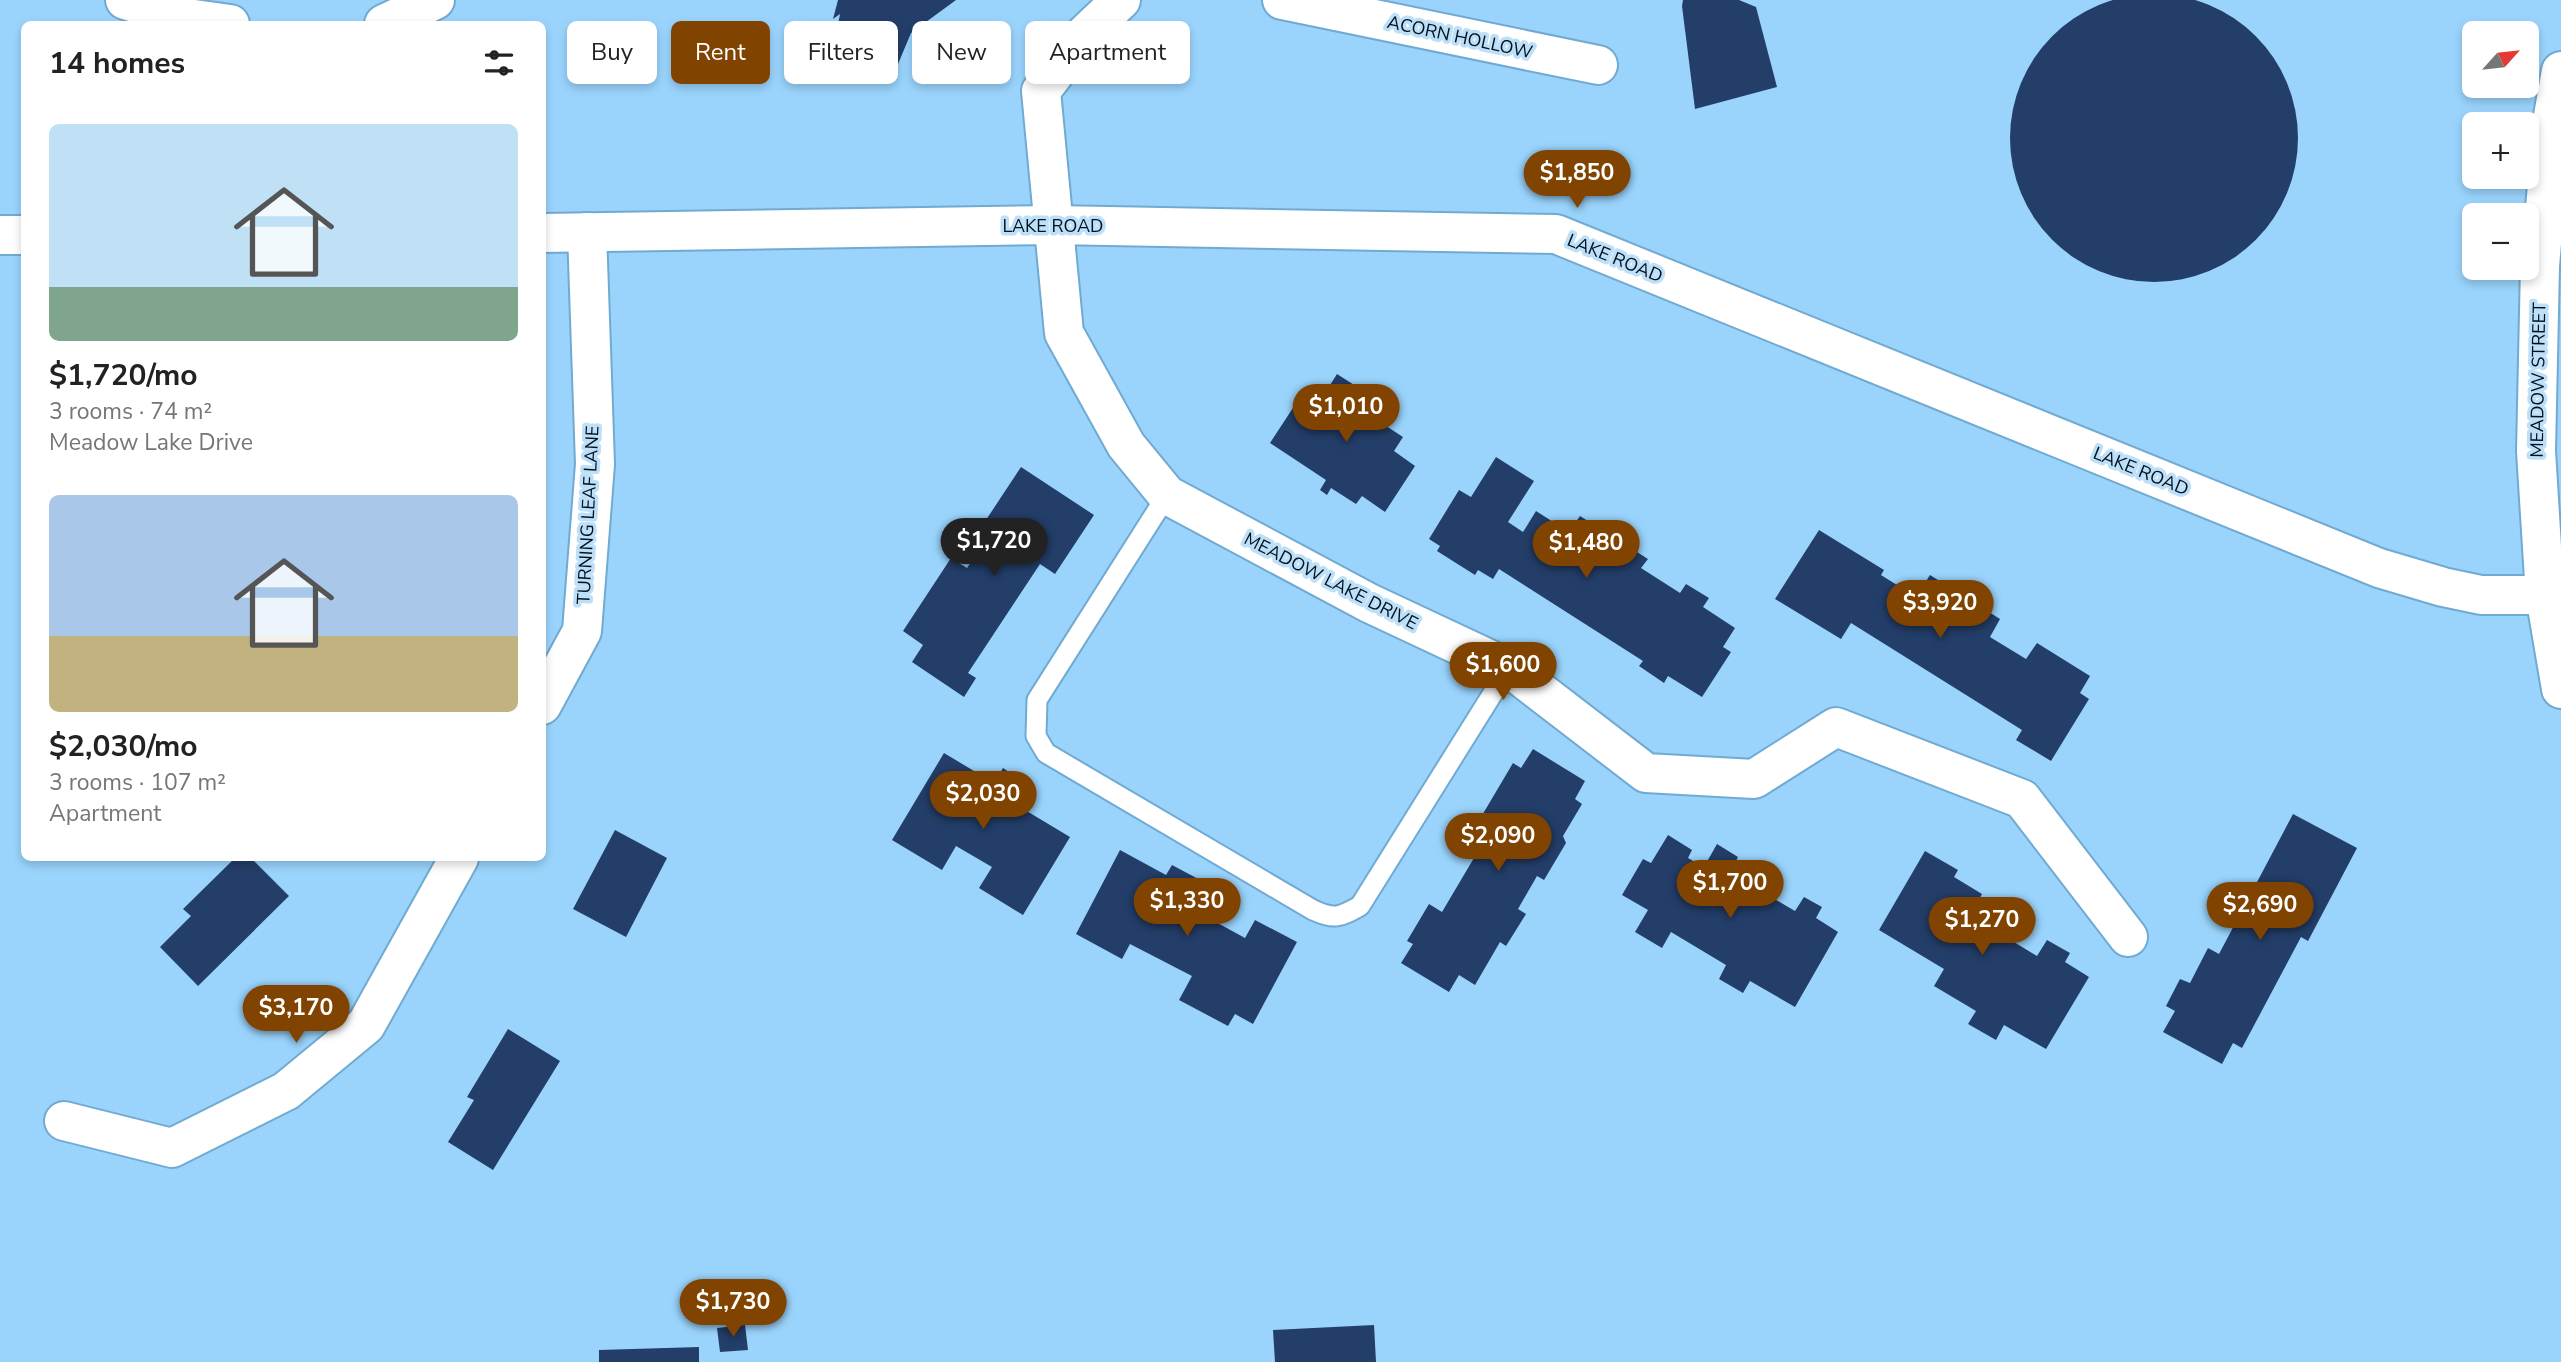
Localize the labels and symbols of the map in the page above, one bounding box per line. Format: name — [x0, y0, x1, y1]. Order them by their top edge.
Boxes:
street label: ACORN HOLLOW — [1385, 10, 1535, 64]
north arrow — [2462, 21, 2539, 98]
pin: $1,850 — [1520, 150, 1634, 210]
street label: LAKE ROAD — [1003, 214, 1103, 238]
street label: LAKE ROAD — [1564, 228, 1666, 288]
street label: MEADOW STREET — [2525, 302, 2551, 458]
pin: $1,010 — [1289, 384, 1403, 444]
street label: TURNING LEAF LANE — [571, 425, 605, 605]
street label: LAKE ROAD — [2090, 441, 2192, 501]
pin: $1,720 — [937, 518, 1051, 578]
pin: $1,480 — [1529, 520, 1643, 580]
street label: MEADOW LAKE DRIVE — [1240, 527, 1422, 635]
pin: $3,920 — [1883, 580, 1997, 640]
pin: $1,600 — [1446, 642, 1560, 702]
pin: $2,030 — [926, 772, 1040, 831]
pin: $2,090 — [1441, 814, 1555, 873]
pin: $1,700 — [1673, 860, 1787, 920]
pin: $1,330 — [1130, 878, 1244, 938]
pin: $2,690 — [2203, 883, 2317, 942]
pin: $1,270 — [1925, 898, 2039, 957]
pin: $3,170 — [239, 986, 353, 1045]
pin: $1,730 — [676, 1280, 790, 1339]

